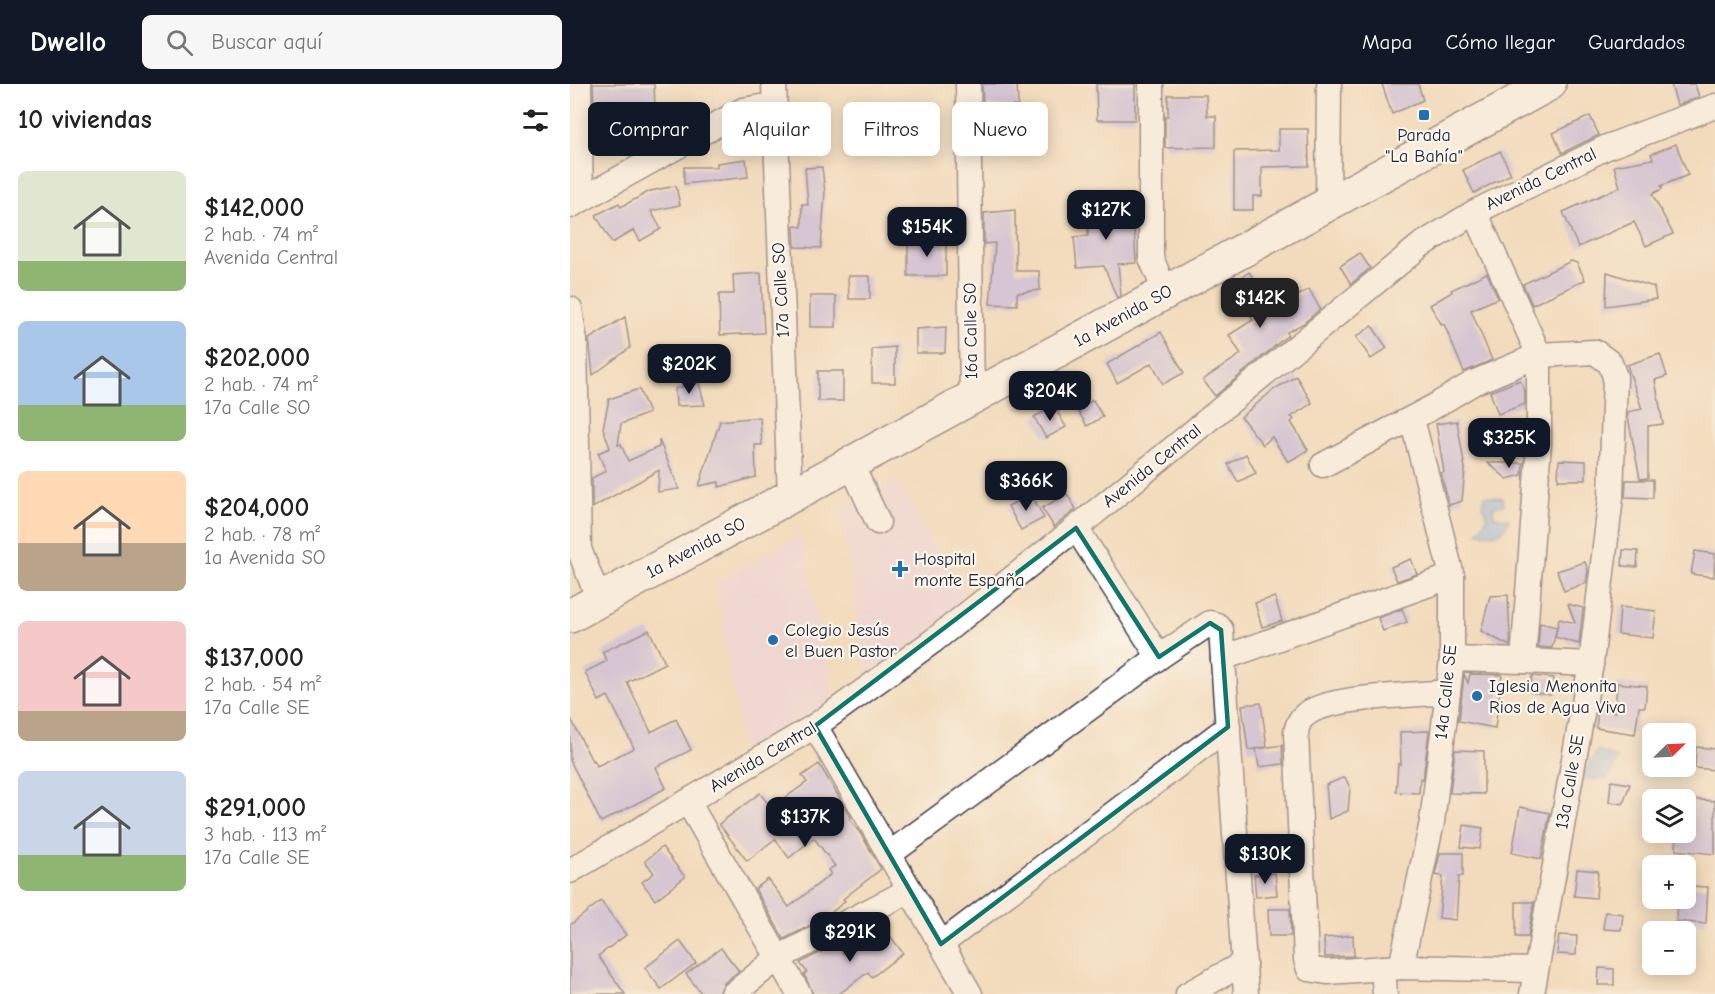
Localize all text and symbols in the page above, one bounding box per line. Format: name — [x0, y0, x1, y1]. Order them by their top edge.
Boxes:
search box — [142, 15, 562, 69]
text: Dwello — [30, 26, 106, 58]
icon: search — [163, 26, 196, 59]
text: Buscar aquí — [211, 29, 322, 55]
text: Mapa — [1362, 30, 1412, 54]
text: Cómo llegar — [1445, 30, 1555, 54]
text: Guardados — [1588, 30, 1685, 54]
chip: Comprar — [588, 102, 710, 156]
chip: Alquilar — [722, 102, 831, 156]
chip: Filtros — [843, 102, 940, 156]
chip: Nuevo — [952, 102, 1048, 156]
icon: filters — [519, 104, 552, 137]
text: 10 viviendas — [18, 105, 152, 135]
marker: Parada "La Bahía" — [1417, 108, 1431, 122]
place label: Parada "La Bahía" — [1385, 125, 1463, 167]
street label: Avenida Central — [1482, 143, 1600, 215]
pin: $127K — [1064, 190, 1148, 241]
text: $142,000 — [204, 193, 304, 223]
icon: home — [66, 195, 138, 267]
text: $127K — [1081, 198, 1131, 221]
pin: $154K — [885, 207, 969, 258]
text: $154K — [901, 215, 953, 238]
text: 2 hab. · 74 m² — [204, 223, 318, 246]
street label: 17a Calle SO — [768, 242, 794, 338]
text: Avenida Central — [204, 246, 338, 269]
pin: $142K — [1218, 278, 1302, 329]
street label: 1a Avenida SO — [1070, 280, 1176, 352]
street label: 16a Calle SO — [960, 282, 982, 380]
text: $142K — [1235, 286, 1285, 309]
text: $202,000 — [204, 343, 310, 373]
pin: $202K — [647, 344, 731, 395]
icon: home — [66, 345, 138, 417]
text: $202K — [662, 352, 716, 375]
pin: $204K — [1008, 371, 1092, 422]
text: 2 hab. · 74 m² — [204, 373, 318, 396]
text: $204K — [1023, 379, 1077, 402]
text: 17a Calle SO — [204, 396, 310, 419]
pin: $325K — [1467, 418, 1551, 469]
street label: Avenida Central — [1098, 420, 1206, 512]
text: $325K — [1482, 426, 1536, 449]
pin: $366K — [984, 461, 1068, 512]
text: $366K — [999, 469, 1053, 492]
text: $204,000 — [204, 493, 309, 523]
icon: home — [66, 495, 138, 567]
street label: 1a Avenida SO — [643, 513, 749, 583]
text: 2 hab. · 78 m² — [204, 523, 320, 546]
text: 1a Avenida SO — [204, 546, 326, 569]
place label: Hospital monte España — [914, 549, 1024, 591]
marker: Hospital monte España — [891, 560, 909, 578]
place label: Colegio Jesús el Buen Pastor — [785, 620, 898, 662]
marker: Colegio Jesús el Buen Pastor — [766, 633, 780, 647]
text: $137,000 — [204, 643, 304, 673]
street label: 14a Calle SE — [1431, 643, 1461, 740]
icon: home — [66, 645, 138, 717]
text: 2 hab. · 54 m² — [204, 673, 321, 696]
place label: Iglesia Menonita Rios de Agua Viva — [1489, 676, 1626, 718]
marker: Iglesia Menonita Rios de Agua Viva — [1470, 689, 1484, 703]
text: 17a Calle SE — [204, 696, 310, 719]
street label: Avenida Central — [706, 717, 820, 797]
north arrow — [1642, 723, 1696, 777]
map controls — [1642, 723, 1696, 975]
street label: 13a Calle SE — [1551, 733, 1589, 831]
button: layers — [1642, 789, 1696, 843]
text: $291,000 — [204, 793, 306, 823]
icon: home — [66, 795, 138, 867]
pin: $137K — [763, 797, 847, 848]
text: $137K — [780, 805, 830, 828]
text: 3 hab. · 113 m² — [204, 823, 326, 846]
pin: $130K — [1223, 834, 1307, 885]
text: $130K — [1239, 842, 1291, 865]
text: 17a Calle SE — [204, 846, 310, 869]
button: + — [1642, 855, 1696, 909]
pin: $291K — [808, 912, 892, 963]
text: $291K — [824, 920, 876, 943]
button: − — [1642, 921, 1696, 975]

